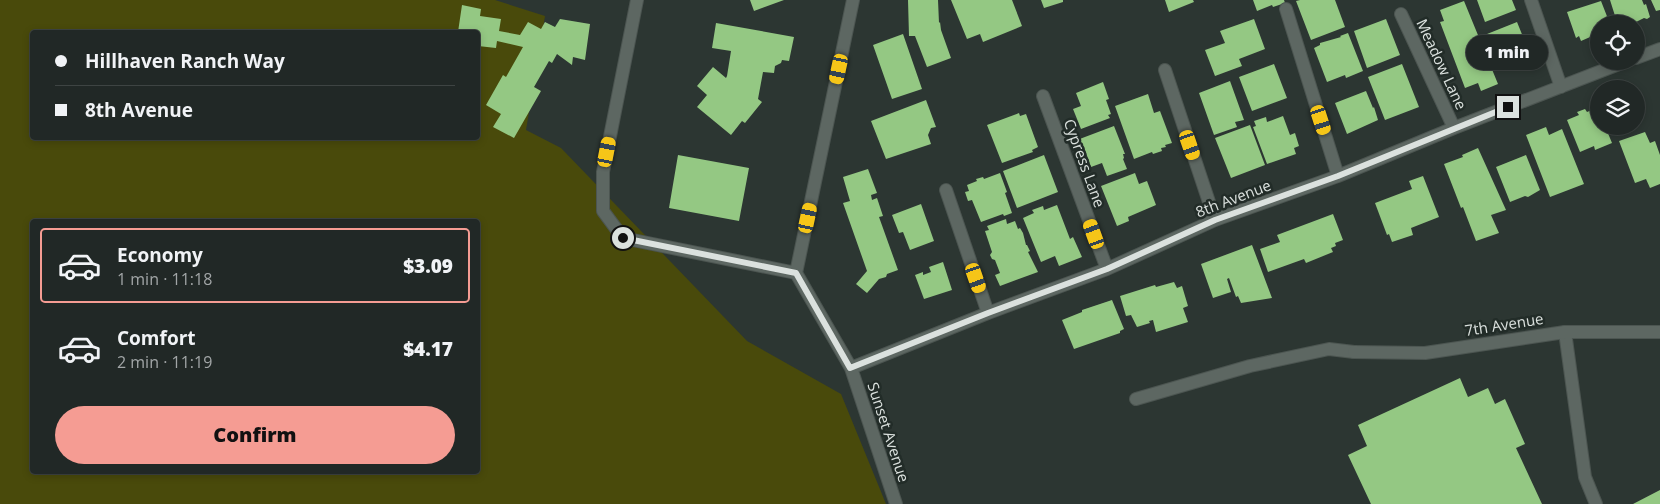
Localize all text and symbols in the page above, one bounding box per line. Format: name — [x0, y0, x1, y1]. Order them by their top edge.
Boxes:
street label: Meadow Lane — [1412, 15, 1472, 113]
map controls — [1590, 15, 1645, 135]
button: locate — [1590, 15, 1645, 70]
callout: 1 min — [1467, 34, 1549, 70]
text: 1 min — [1484, 41, 1530, 63]
text: Hillhaven Ranch Way — [85, 48, 285, 74]
car — [828, 53, 849, 85]
button: layers — [1590, 80, 1645, 135]
route end — [1497, 96, 1519, 118]
text: 8th Avenue — [85, 97, 193, 123]
car — [1309, 103, 1332, 137]
street label: Cypress Lane — [1060, 116, 1110, 210]
car — [1178, 128, 1201, 162]
car — [596, 136, 617, 168]
street label: 8th Avenue — [1192, 174, 1274, 222]
car — [797, 202, 818, 234]
car — [1081, 217, 1106, 251]
route start — [612, 227, 634, 249]
text: Economy — [117, 242, 203, 268]
icon: car — [57, 243, 102, 288]
text: $3.09 — [403, 253, 453, 279]
car — [964, 261, 987, 295]
text: 1 min · 11:18 — [117, 268, 212, 290]
street label: 7th Avenue — [1463, 308, 1545, 340]
text: Comfort — [117, 325, 196, 351]
icon: car — [57, 326, 102, 371]
text: $4.17 — [403, 336, 453, 362]
text: 2 min · 11:19 — [117, 351, 212, 373]
street label: Sunset Avenue — [863, 380, 915, 484]
button: Confirm — [55, 406, 455, 464]

